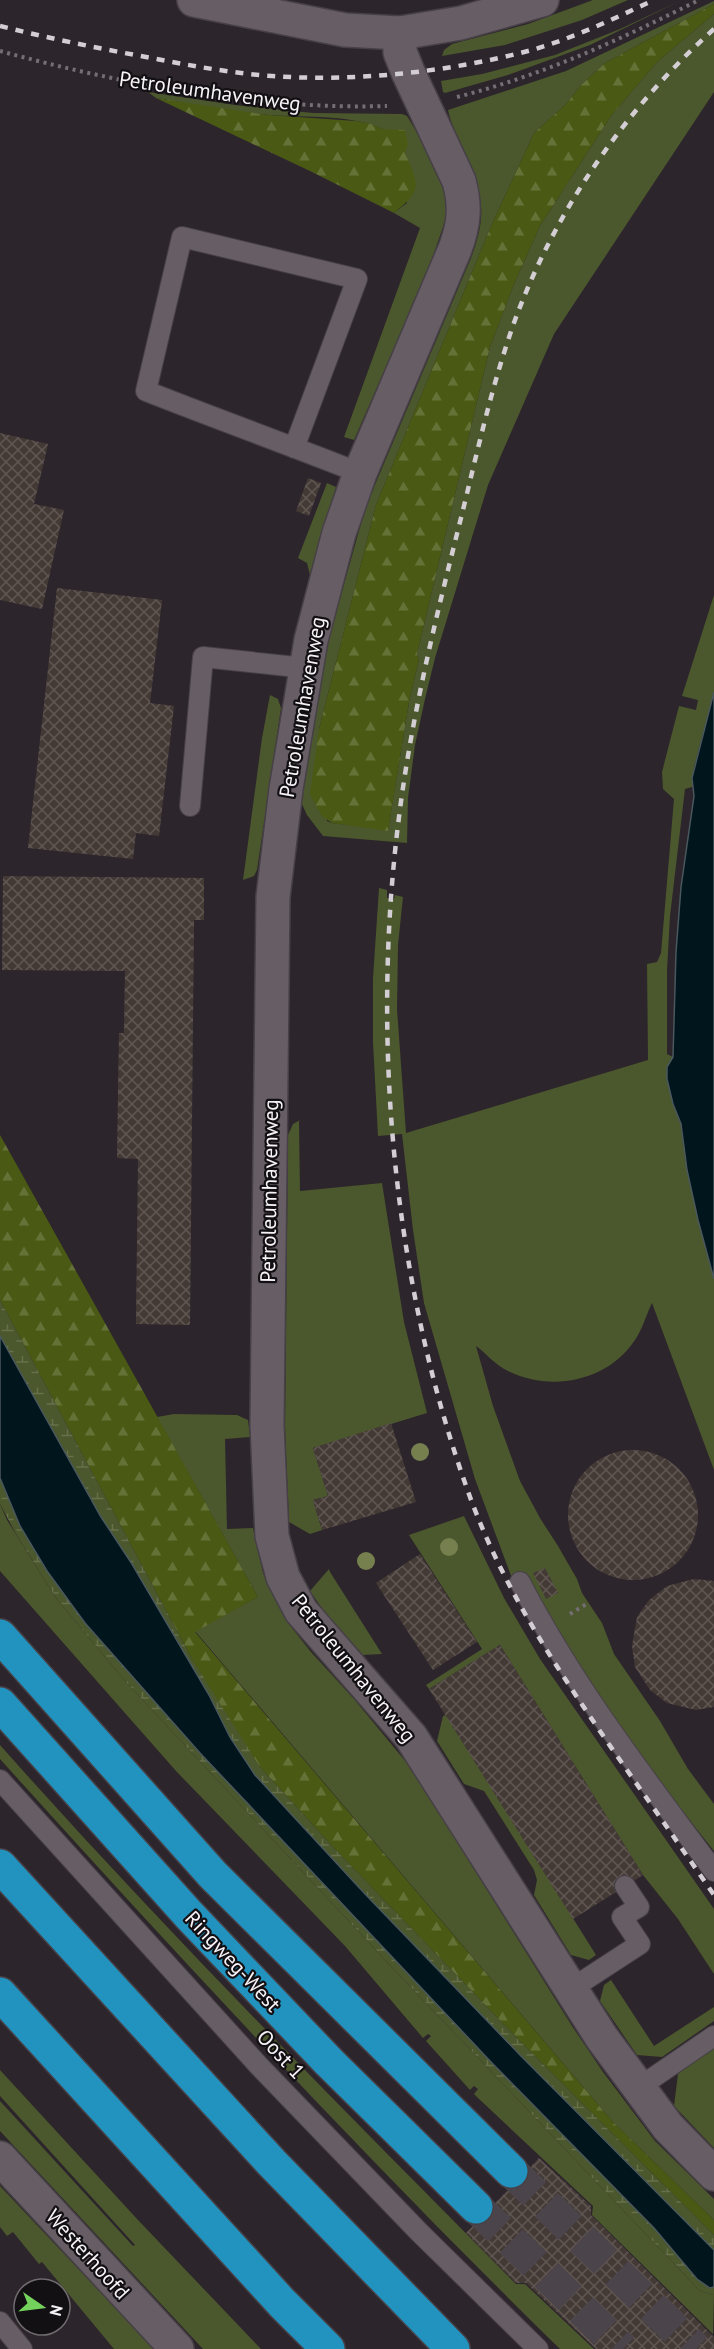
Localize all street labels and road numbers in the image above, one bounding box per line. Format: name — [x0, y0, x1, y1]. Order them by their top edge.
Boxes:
street label: Petroleumhavenweg — [117, 65, 303, 117]
street label: Petroleumhavenweg — [273, 614, 331, 800]
street label: Petroleumhavenweg — [254, 1099, 284, 1283]
street label: Petroleumhavenweg — [286, 1588, 422, 1748]
street label: Ringweg-West — [179, 1905, 287, 2017]
street label: Oost 1 — [251, 2023, 311, 2085]
street label: Westerhoofd — [40, 2203, 136, 2305]

